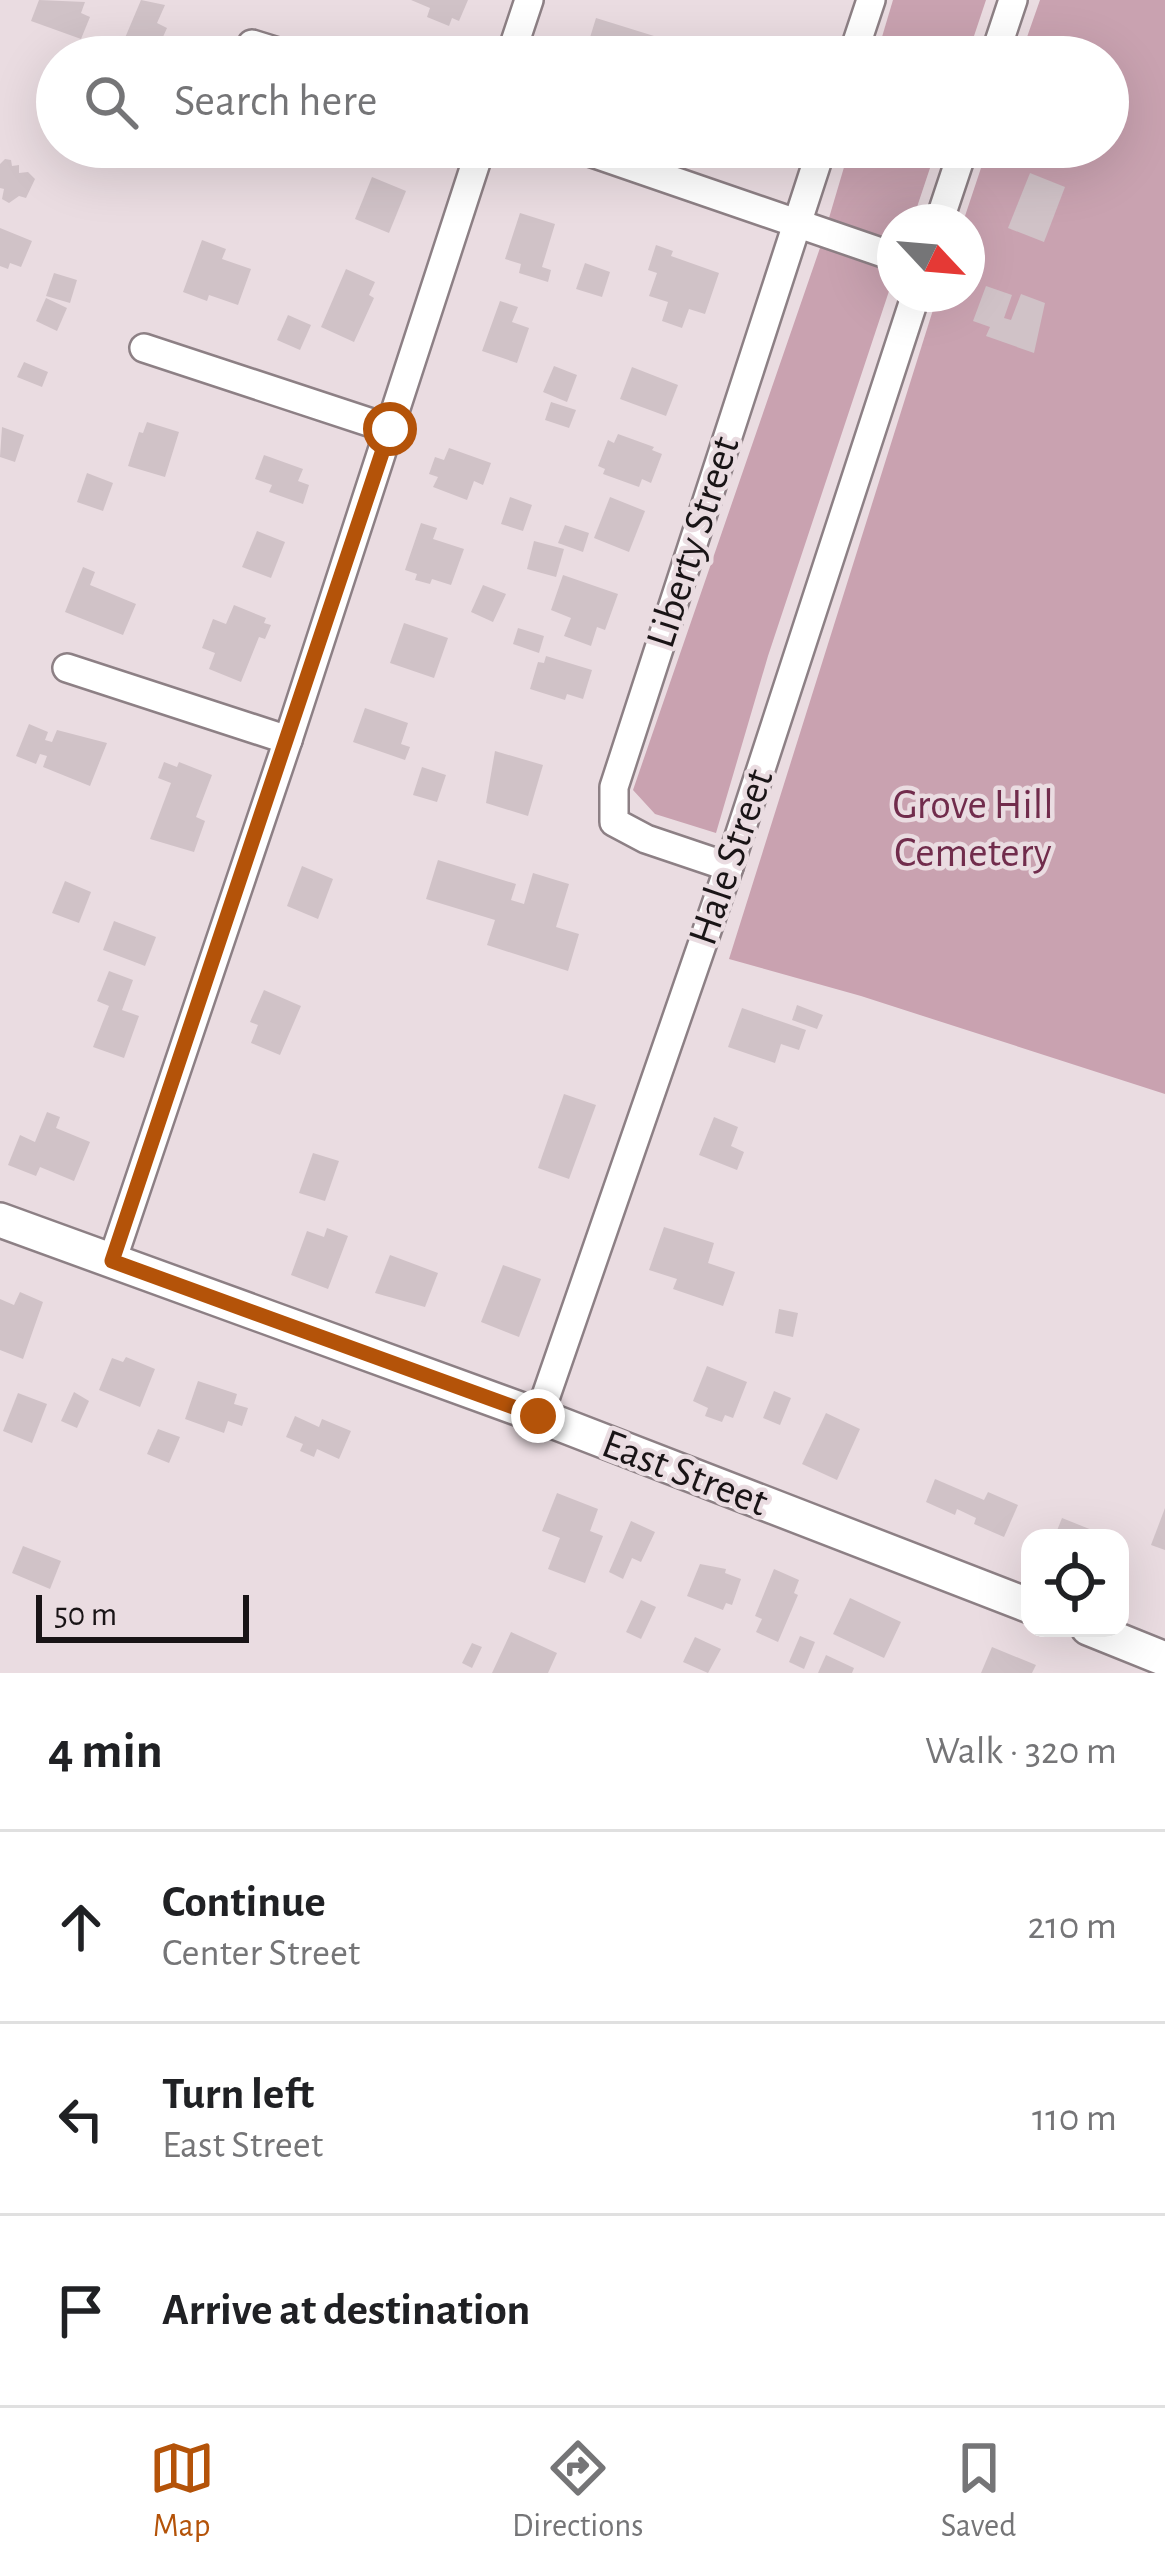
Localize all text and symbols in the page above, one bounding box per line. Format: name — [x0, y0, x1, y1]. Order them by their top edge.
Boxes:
search box — [36, 36, 1129, 168]
icon: search — [78, 69, 144, 135]
text: Search here — [174, 79, 377, 124]
north arrow — [877, 204, 985, 312]
route start — [363, 402, 417, 456]
street label: Liberty Street — [639, 431, 747, 653]
street label: Hale Street — [681, 764, 781, 950]
park label: Grove Hill Cemetery — [892, 784, 1054, 874]
route end — [511, 1389, 565, 1443]
street label: East Street — [596, 1422, 774, 1524]
map controls — [1021, 1529, 1129, 1637]
button: locate — [1021, 1529, 1129, 1637]
scale bar — [36, 1589, 249, 1642]
text: 50 m — [54, 1599, 117, 1632]
text: 4 min — [48, 1726, 163, 1777]
text: Walk · 320 m — [925, 1732, 1117, 1771]
text: Continue — [162, 1880, 326, 1925]
icon: ahead — [48, 1894, 114, 1960]
text: 210 m — [1028, 1907, 1117, 1946]
text: Center Street — [162, 1934, 360, 1973]
text: Turn left — [162, 2072, 314, 2117]
icon: left — [48, 2086, 114, 2152]
text: 110 m — [1032, 2099, 1117, 2138]
text: East Street — [162, 2126, 323, 2165]
icon: arrive — [48, 2278, 114, 2344]
text: Arrive at destination — [162, 2288, 530, 2333]
tab: Map — [149, 2435, 215, 2547]
tab: Directions — [512, 2435, 643, 2547]
tab: Saved — [941, 2435, 1016, 2547]

